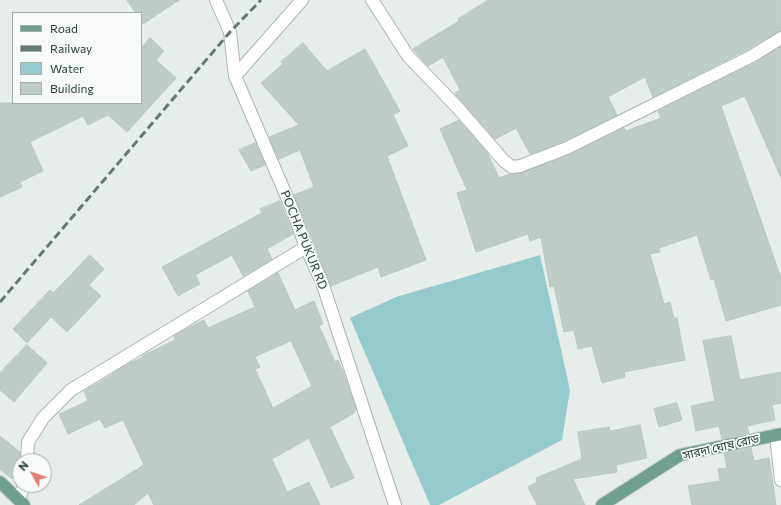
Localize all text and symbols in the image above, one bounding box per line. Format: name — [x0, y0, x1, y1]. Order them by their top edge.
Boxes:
legend — [12, 12, 142, 104]
text: Road — [50, 21, 78, 35]
text: Railway — [50, 41, 92, 55]
text: Water — [50, 61, 84, 75]
text: Building — [50, 81, 94, 95]
street label: POCHA PUKUR RD — [278, 188, 330, 292]
street label: সারদা ঘোষ রোড — [681, 431, 761, 463]
north arrow — [12, 453, 52, 493]
text: N — [16, 458, 31, 473]

